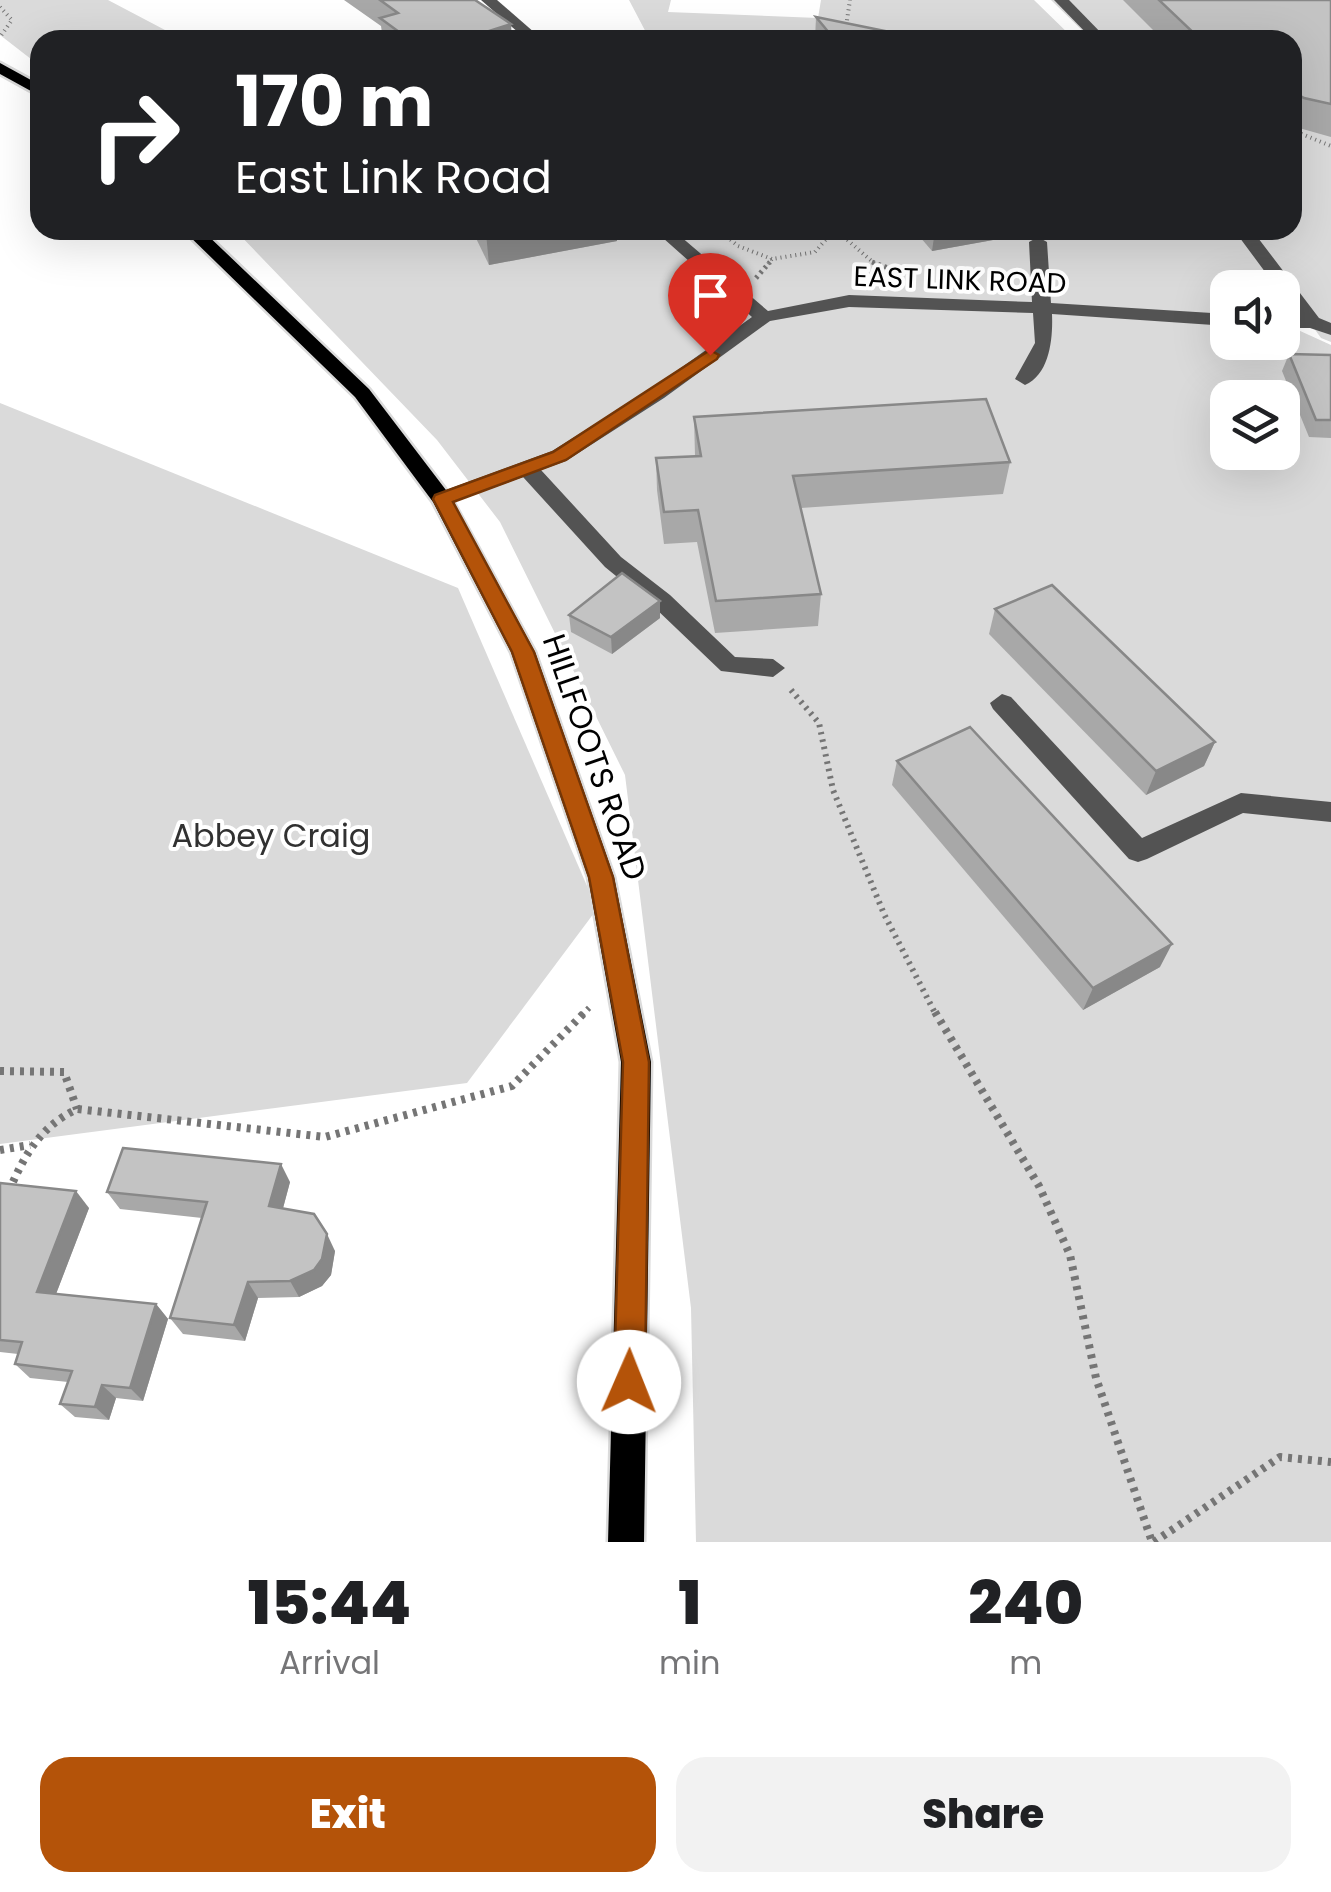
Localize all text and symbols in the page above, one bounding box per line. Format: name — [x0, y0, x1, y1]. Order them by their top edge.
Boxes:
text: 170 m — [235, 52, 433, 151]
icon: right — [70, 70, 200, 200]
text: East Link Road — [235, 146, 552, 209]
pin — [668, 253, 753, 356]
street label: EAST LINK ROAD — [853, 257, 1067, 303]
icon: arrive — [683, 268, 738, 323]
map controls — [1210, 270, 1300, 470]
button: sound — [1210, 270, 1300, 360]
button: layers — [1210, 380, 1300, 470]
street label: HILLFOOTS ROAD — [532, 628, 658, 886]
park label: Abbey Craig — [171, 813, 371, 858]
position arrow — [577, 1330, 681, 1434]
text: 15:44 — [248, 1561, 411, 1645]
text: 1 — [678, 1561, 701, 1645]
text: 240 — [968, 1561, 1083, 1645]
text: Arrival — [279, 1640, 380, 1685]
text: min — [659, 1640, 720, 1685]
text: m — [1009, 1640, 1042, 1685]
button: Exit — [40, 1757, 656, 1872]
button: Share — [676, 1757, 1291, 1872]

